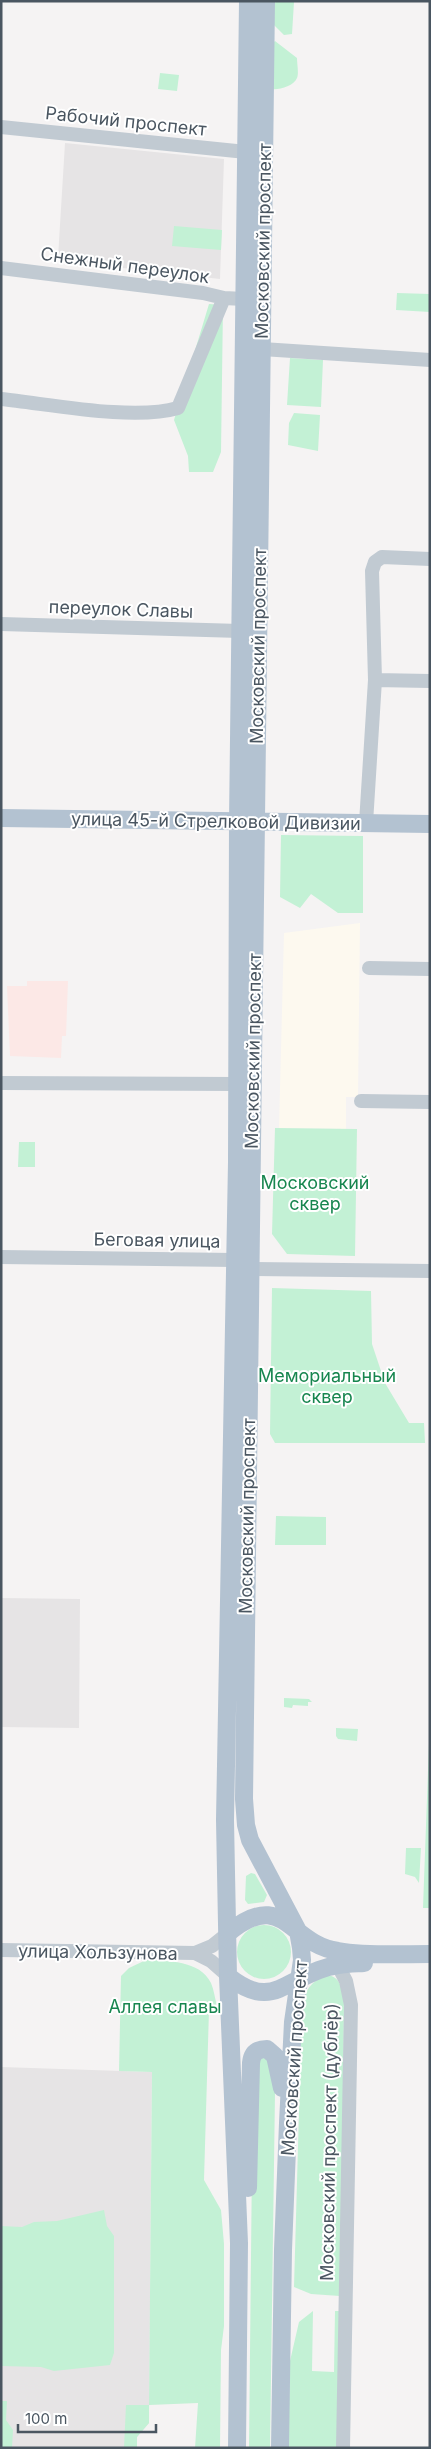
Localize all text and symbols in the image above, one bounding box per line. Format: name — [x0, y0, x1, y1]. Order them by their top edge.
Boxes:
street label: Рабочий проспект — [44, 102, 208, 140]
street label: Московский проспект — [251, 142, 275, 339]
street label: Снежный переулок — [39, 243, 211, 287]
street label: Московский проспект — [246, 547, 270, 744]
street label: переулок Славы — [48, 596, 194, 622]
street label: улица 45-й Стрелковой Дивизии — [71, 808, 361, 834]
street label: Московский проспект — [241, 952, 265, 1149]
park label: Московский сквер — [261, 1172, 369, 1214]
street label: Беговая улица — [93, 1228, 221, 1252]
park label: Мемориальный сквер — [258, 1365, 396, 1407]
street label: Московский проспект — [235, 1417, 259, 1614]
street label: улица Хользунова — [18, 1940, 178, 1964]
street label: Московский проспект — [277, 1959, 311, 2156]
park label: Аллея славы — [109, 1996, 221, 2017]
street label: Московский проспект (дублёр) — [316, 2003, 342, 2281]
scale bar — [18, 2402, 155, 2434]
text: 100 m — [25, 2409, 67, 2428]

